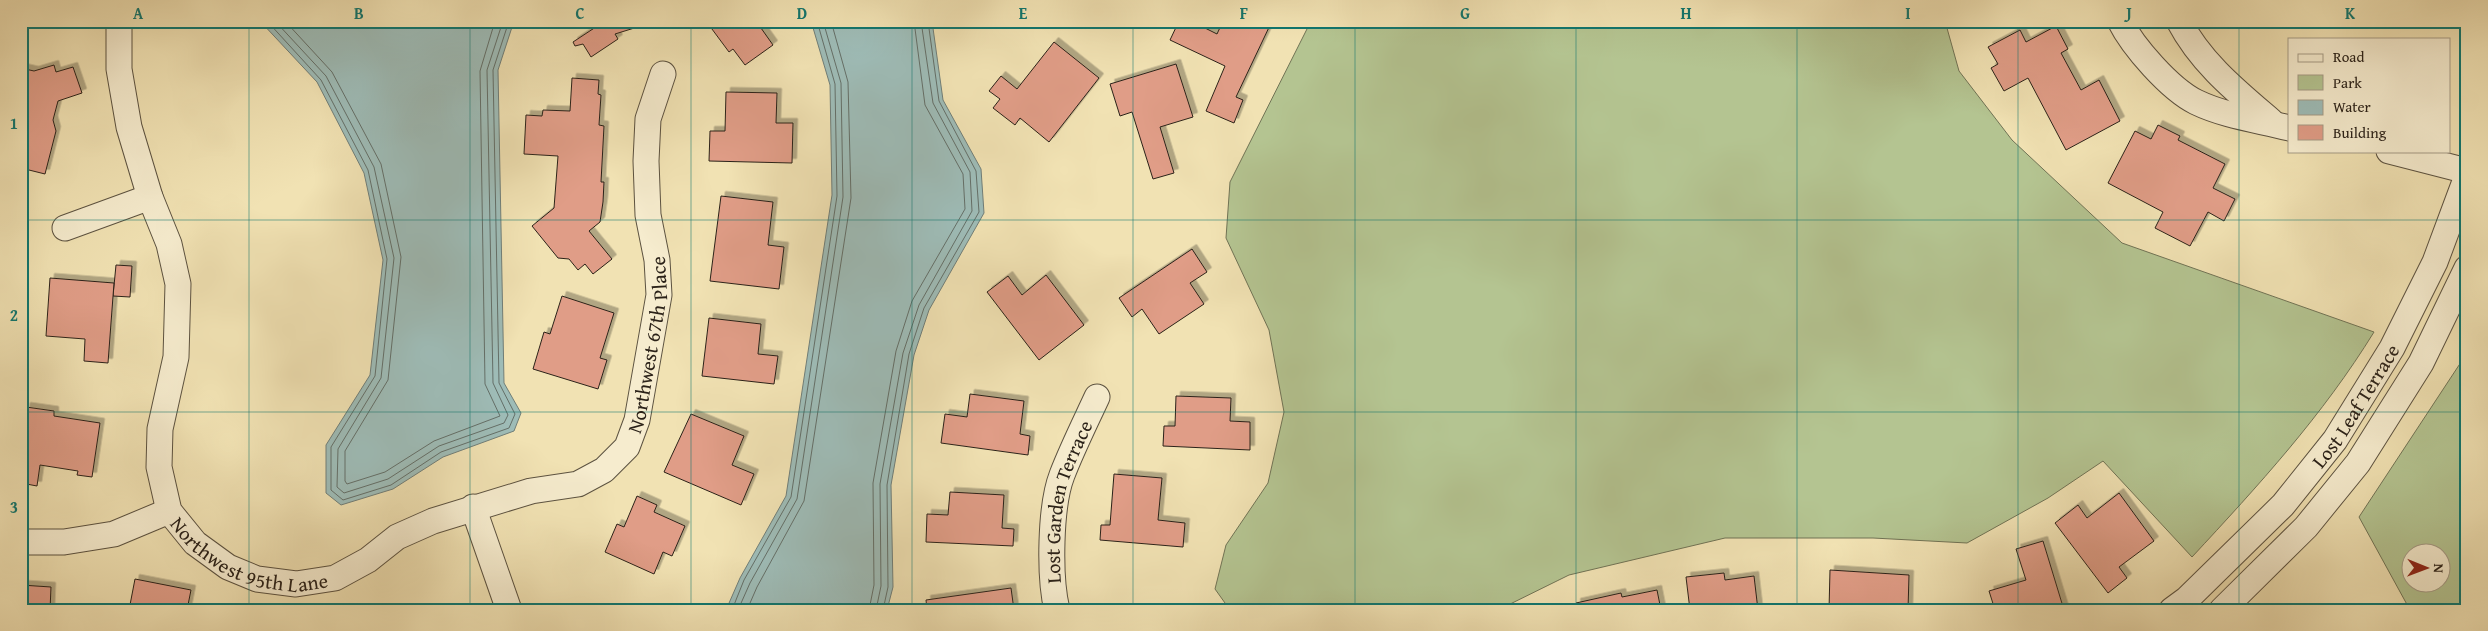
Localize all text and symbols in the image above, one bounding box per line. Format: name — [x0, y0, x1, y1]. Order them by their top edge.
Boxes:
text: A — [133, 1, 144, 25]
text: B — [354, 1, 364, 25]
text: C — [575, 1, 585, 25]
text: D — [797, 1, 807, 25]
text: E — [1019, 1, 1028, 25]
text: F — [1240, 1, 1248, 25]
text: G — [1460, 1, 1470, 25]
text: H — [1680, 1, 1692, 25]
text: I — [1905, 1, 1911, 25]
text: J — [2123, 1, 2132, 25]
text: K — [2345, 1, 2356, 25]
legend — [2288, 38, 2450, 152]
text: Road — [2333, 46, 2364, 67]
text: Park — [2333, 72, 2362, 93]
text: Water — [2333, 96, 2371, 117]
text: 1 — [10, 111, 18, 135]
text: Building — [2333, 122, 2387, 143]
street label: Northwest 67th Place — [619, 255, 674, 437]
text: 2 — [10, 303, 18, 327]
street label: Lost Leaf Terrace — [2304, 338, 2406, 474]
street label: Lost Garden Terrace — [1037, 415, 1099, 584]
text: 3 — [10, 495, 18, 519]
street label: Northwest 95th Lane — [164, 510, 330, 599]
north arrow — [2400, 544, 2450, 594]
text: N — [2429, 563, 2449, 574]

